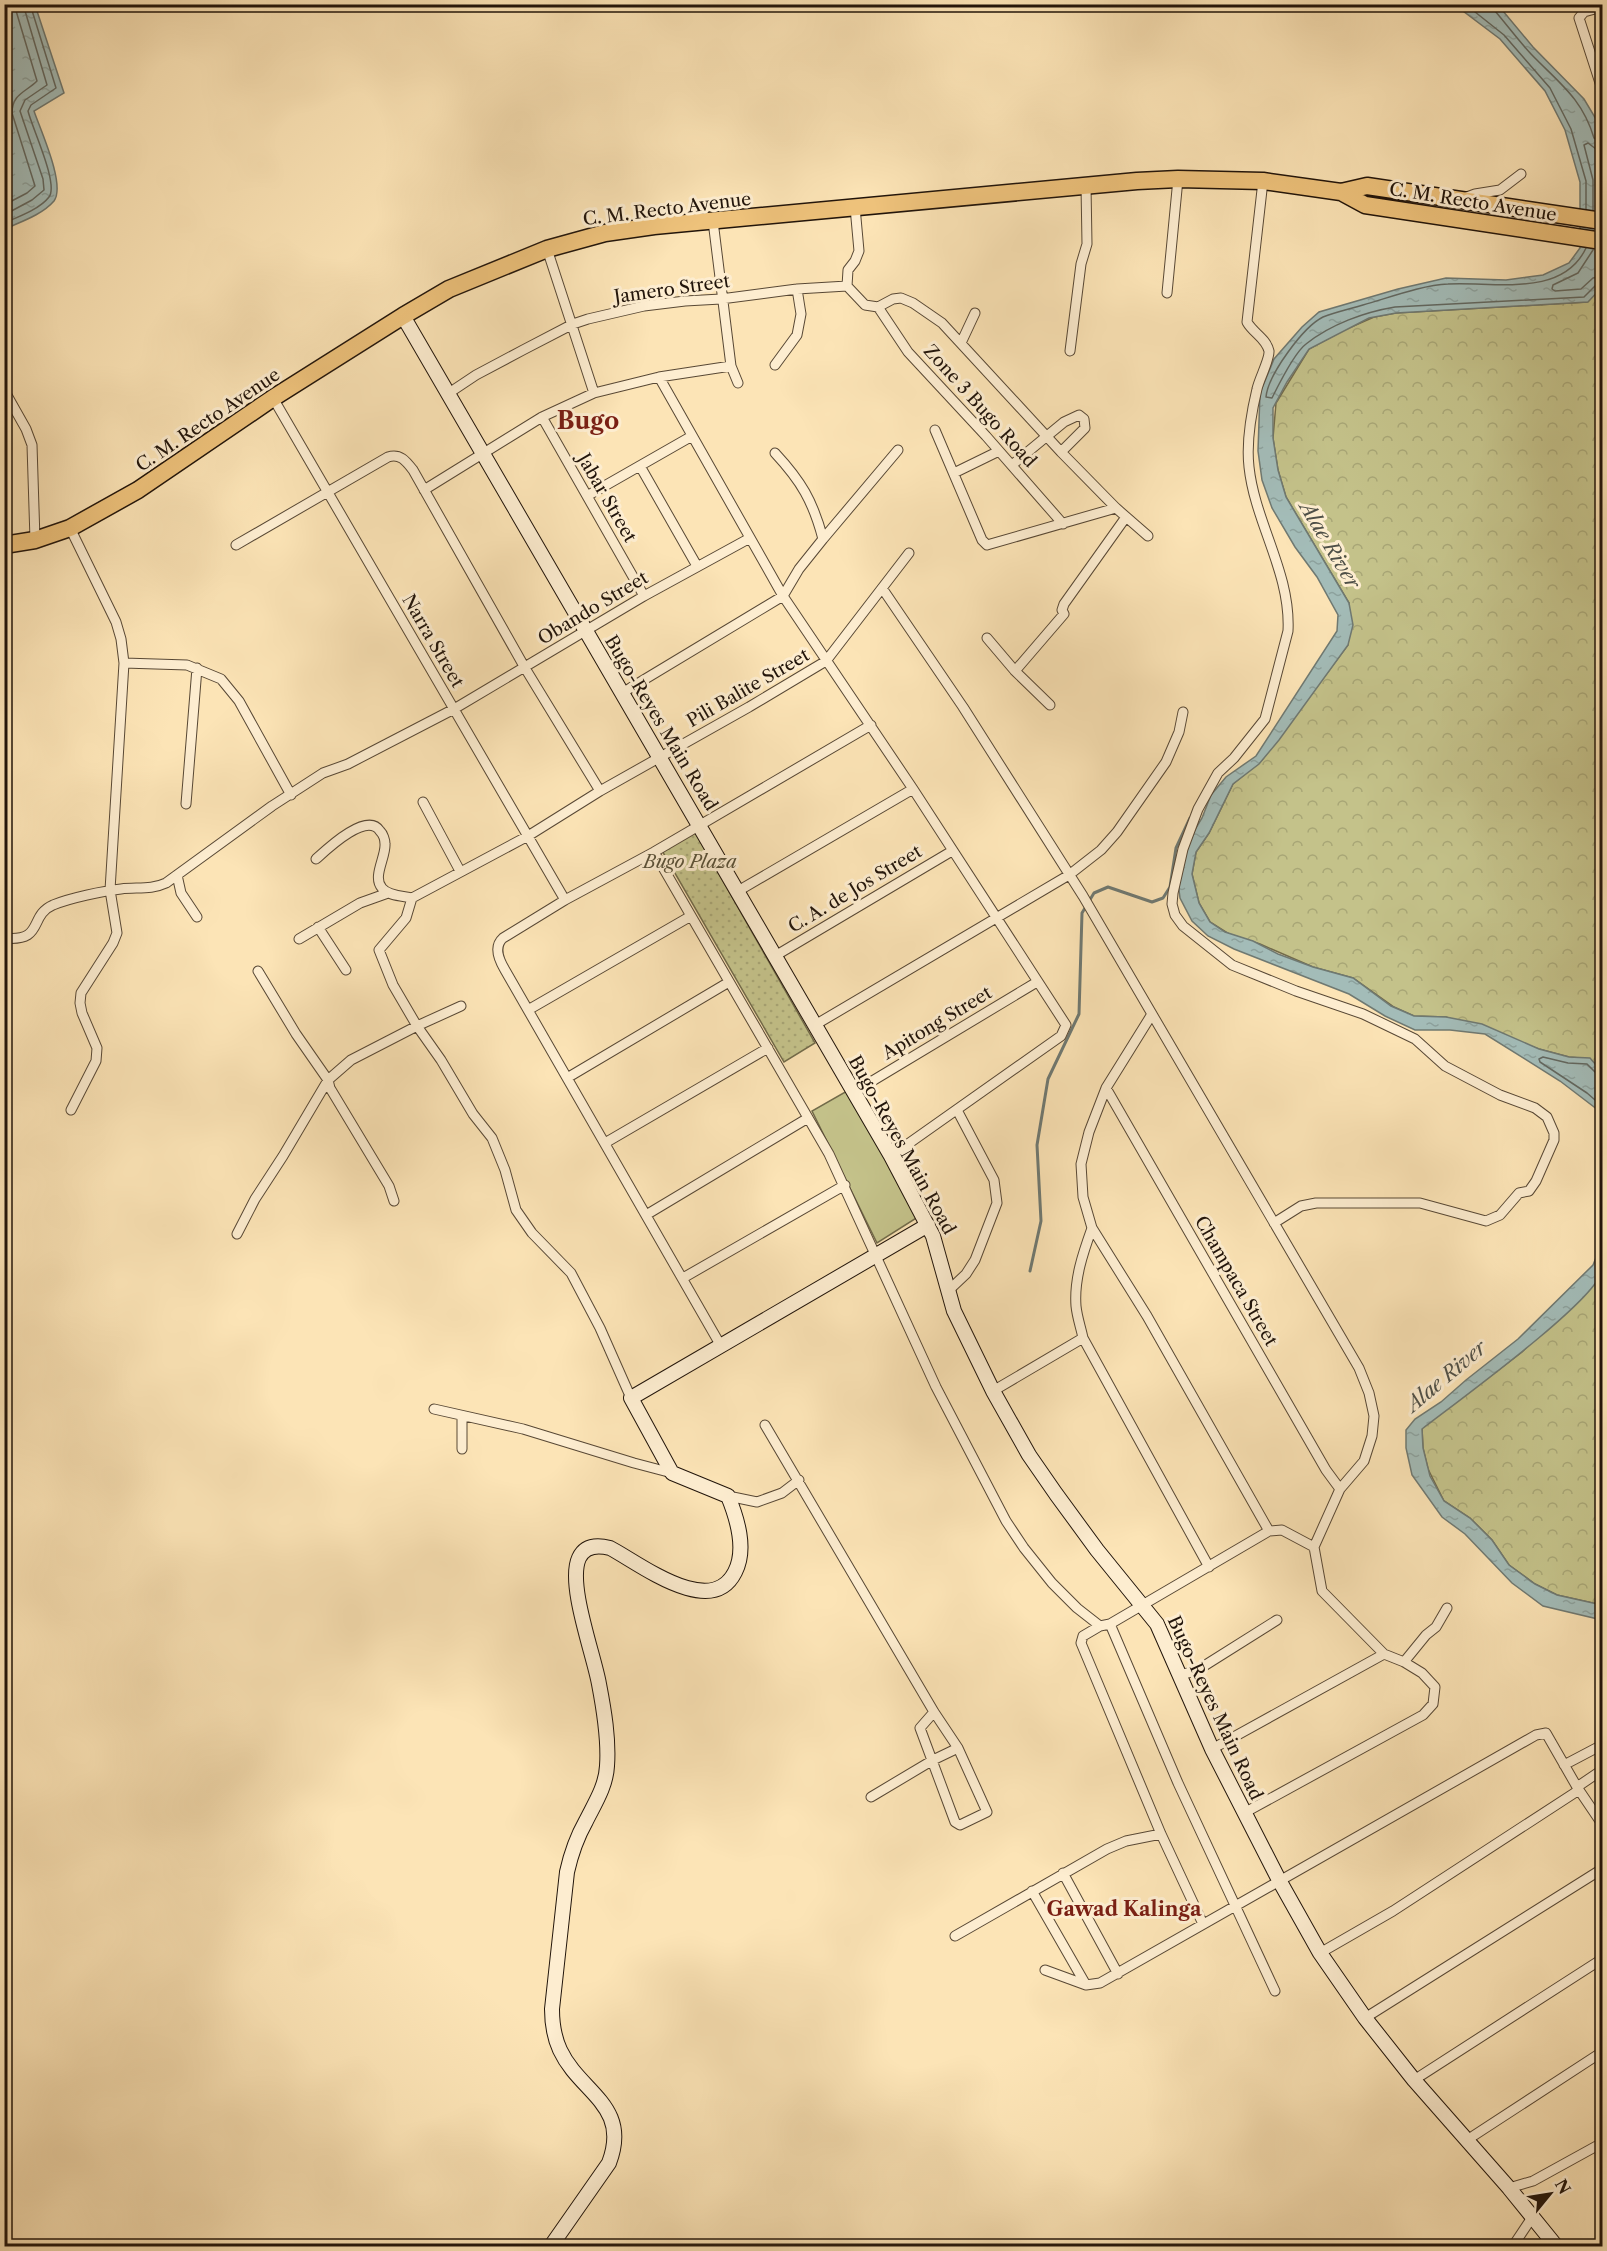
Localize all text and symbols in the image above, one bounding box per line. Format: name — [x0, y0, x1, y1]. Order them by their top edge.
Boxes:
street label: C. M. Recto Avenue — [1388, 178, 1558, 226]
street label: C. M. Recto Avenue — [582, 188, 752, 230]
street label: Jamero Street — [610, 270, 732, 308]
street label: Zone 3 Bugo Road — [919, 340, 1041, 472]
street label: C. M. Recto Avenue — [132, 364, 284, 476]
district label: Bugo — [557, 406, 619, 435]
street label: Jabar Street — [571, 447, 642, 547]
water label: Alae River — [1293, 494, 1366, 594]
street label: Obando Street — [534, 566, 653, 649]
street label: Narra Street — [397, 590, 469, 692]
street label: Bugo-Reyes Main Road — [600, 631, 722, 815]
street label: Pili Balite Street — [683, 644, 814, 732]
street label: C. A. de Jos Street — [784, 840, 926, 938]
park label: Bugo Plaza — [641, 851, 737, 873]
street label: Apitong Street — [877, 981, 996, 1065]
street label: Bugo-Reyes Main Road — [844, 1052, 960, 1238]
street label: Champaca Street — [1190, 1212, 1282, 1351]
water label: Alae River — [1399, 1334, 1492, 1418]
street label: Bugo-Reyes Main Road — [1163, 1612, 1267, 1804]
district label: Gawad Kalinga — [1046, 1897, 1202, 1921]
north arrow — [1520, 2164, 1580, 2224]
text: N — [1551, 2175, 1575, 2198]

